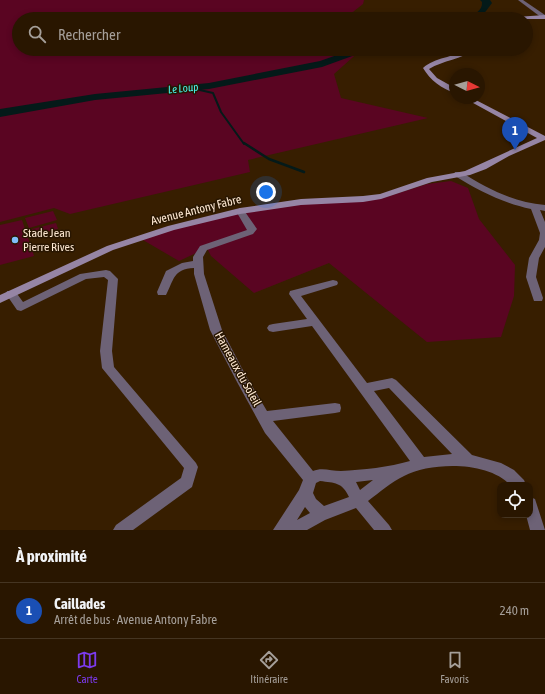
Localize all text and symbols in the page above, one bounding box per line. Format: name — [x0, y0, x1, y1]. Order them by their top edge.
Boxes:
search box — [12, 12, 533, 56]
icon: search — [26, 23, 48, 45]
text: Rechercher — [58, 26, 120, 43]
north arrow — [449, 68, 485, 104]
water label: Le Loup — [167, 80, 199, 96]
pin: 1 — [502, 117, 528, 150]
your location — [256, 182, 276, 202]
street label: Avenue Antony Fabre — [149, 192, 243, 228]
place label: Stade Jean Pierre Rives — [23, 226, 74, 254]
marker: Stade Jean Pierre Rives — [10, 235, 20, 245]
street label: Hameaux du Soleil — [212, 329, 265, 409]
map controls — [497, 482, 533, 518]
button: locate — [497, 482, 533, 518]
text: À proximité — [16, 546, 87, 566]
text: Caillades — [54, 595, 105, 612]
text: 1 — [26, 603, 32, 618]
text: 240 m — [500, 603, 529, 618]
text: Arrêt de bus · Avenue Antony Fabre — [54, 612, 217, 627]
tab: Carte — [76, 649, 98, 685]
tab: Itinéraire — [250, 649, 288, 685]
tab: Favoris — [440, 649, 469, 685]

